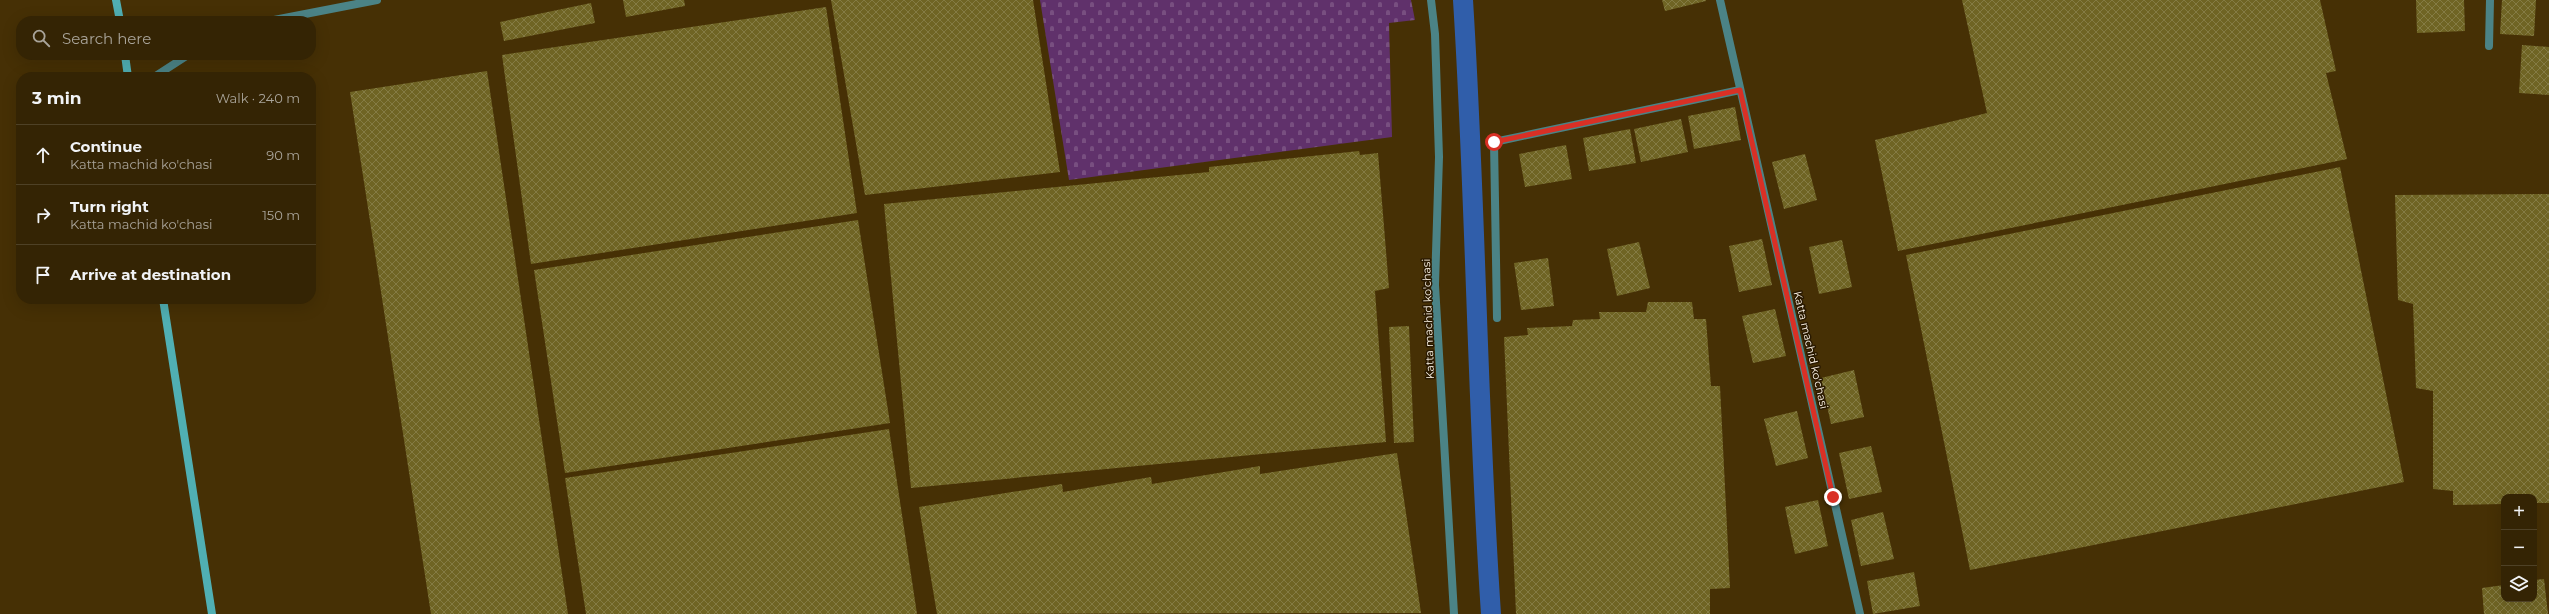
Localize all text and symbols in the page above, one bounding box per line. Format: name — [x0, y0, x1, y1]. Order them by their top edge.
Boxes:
search box — [16, 16, 316, 60]
icon: search — [30, 27, 52, 49]
text: Search here — [62, 29, 151, 48]
text: 3 min — [32, 88, 82, 108]
text: Walk · 240 m — [216, 90, 300, 106]
route start — [1485, 133, 1503, 151]
text: Continue — [70, 137, 142, 156]
icon: ahead — [32, 144, 54, 166]
text: 90 m — [266, 147, 300, 163]
text: Katta machid ko'chasi — [70, 156, 213, 172]
text: Turn right — [70, 197, 149, 216]
icon: right — [32, 204, 54, 226]
text: 150 m — [262, 207, 300, 223]
text: Katta machid ko'chasi — [70, 216, 213, 232]
street label: Katta machid ko'chasi — [1419, 258, 1437, 380]
icon: arrive — [32, 264, 54, 286]
text: Arrive at destination — [70, 265, 231, 284]
street label: Katta machid ko'chasi — [1791, 290, 1831, 410]
route end — [1824, 488, 1842, 506]
map controls — [2501, 494, 2537, 602]
button: + — [2501, 494, 2537, 530]
button: − — [2501, 530, 2537, 566]
button: layers — [2501, 566, 2537, 602]

